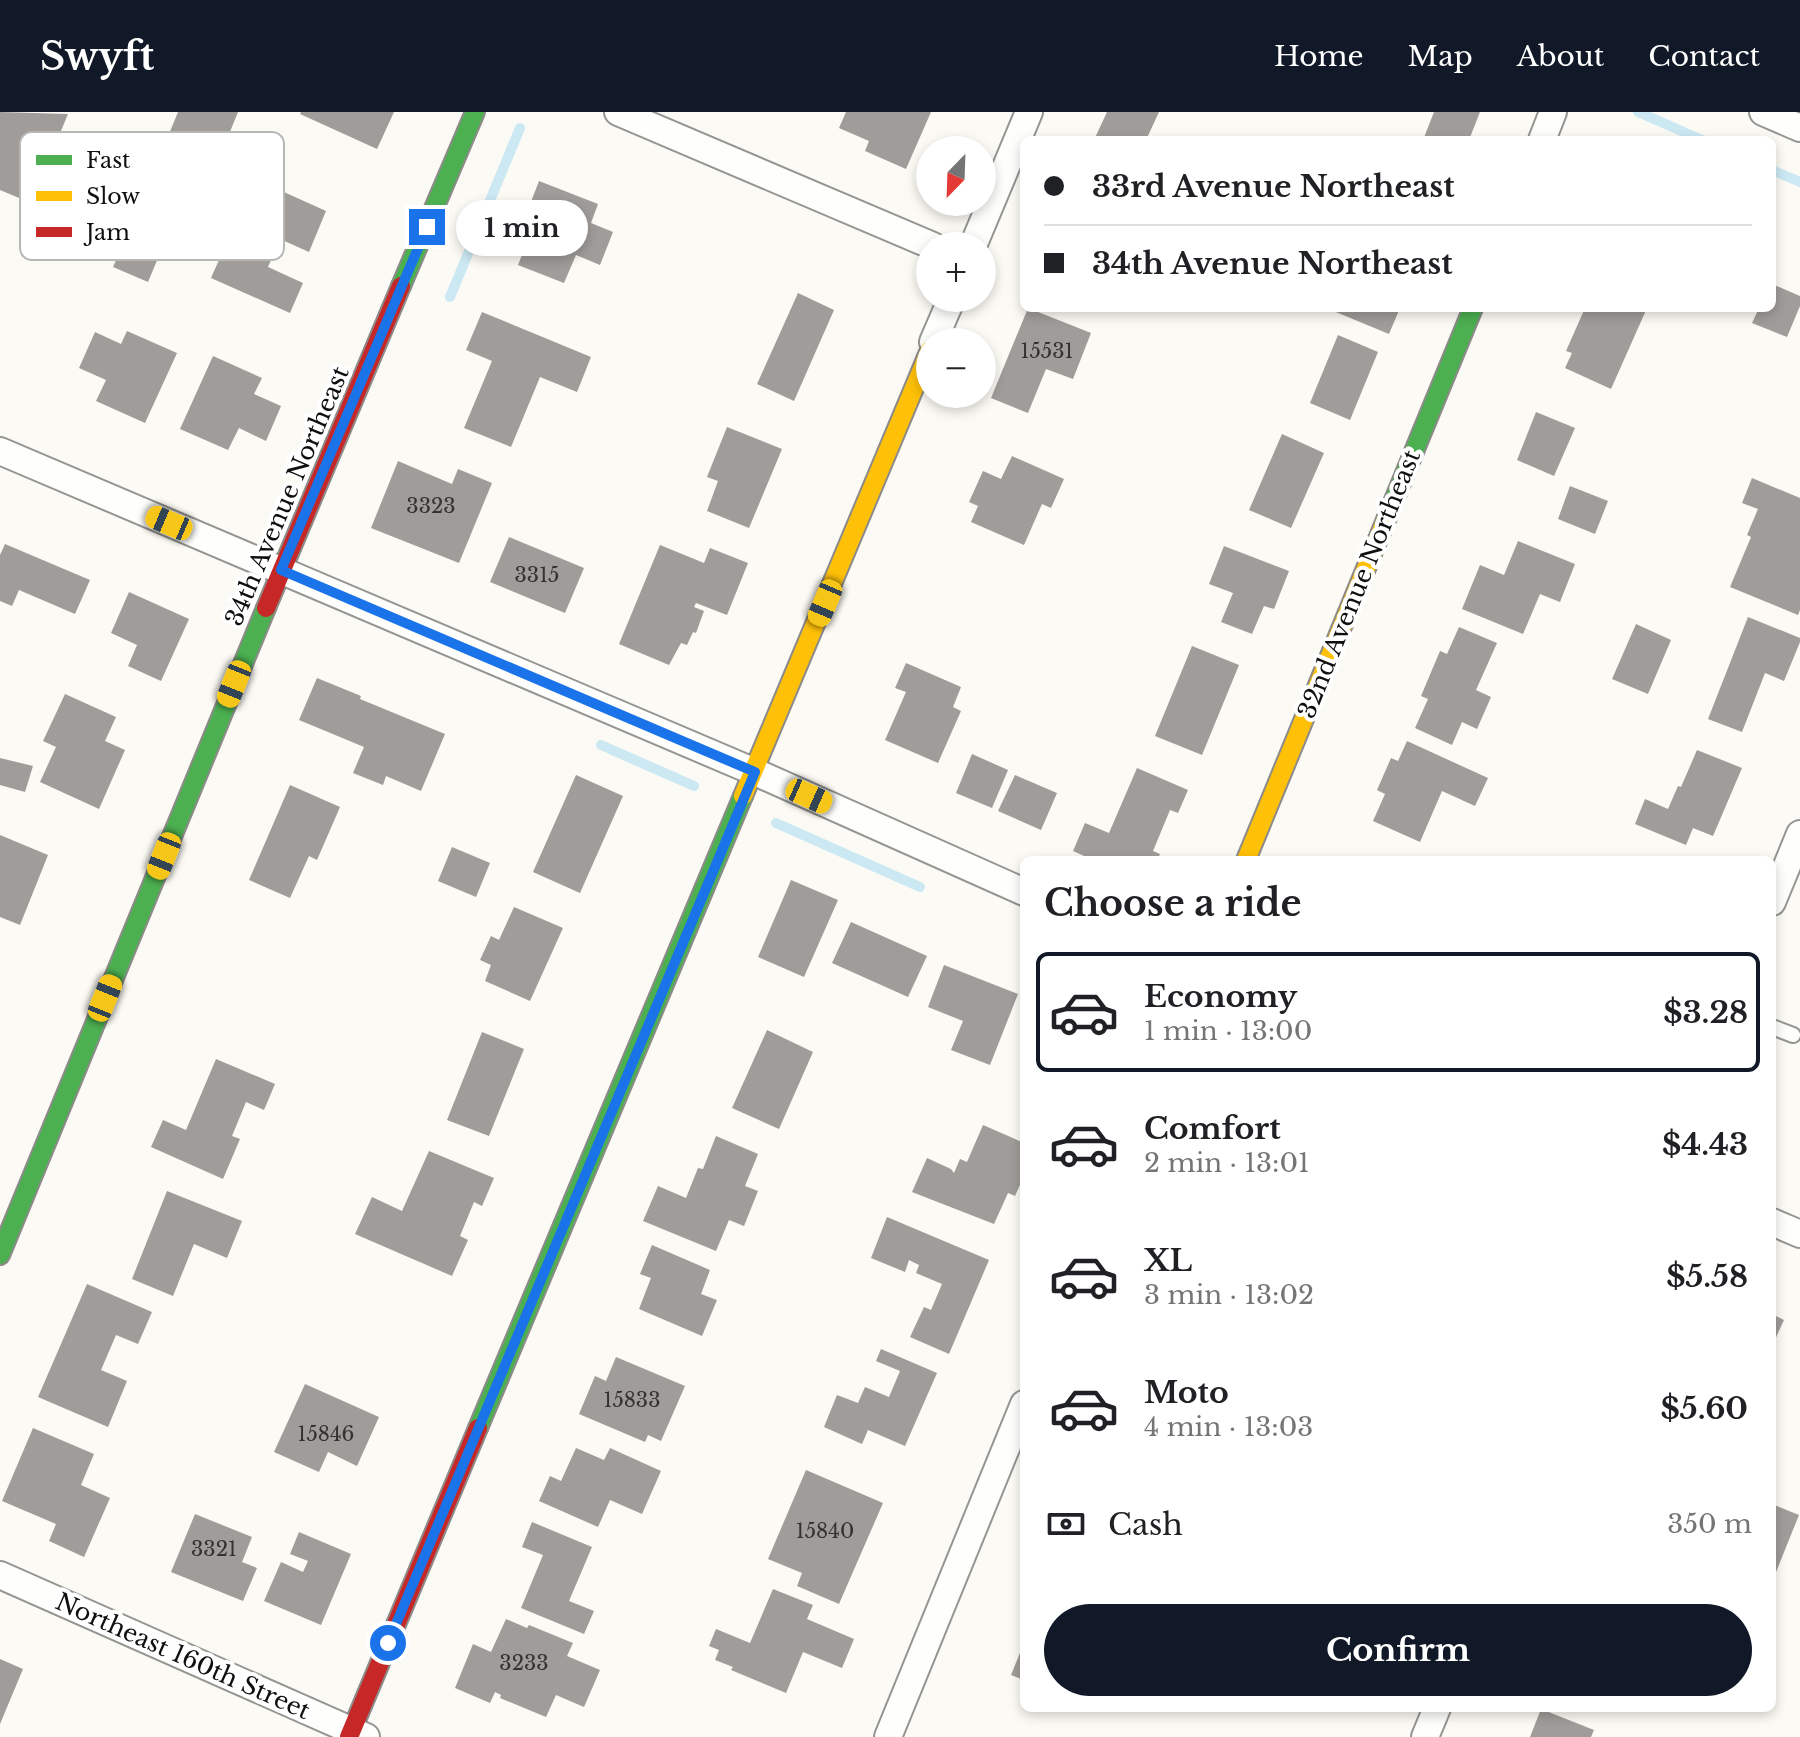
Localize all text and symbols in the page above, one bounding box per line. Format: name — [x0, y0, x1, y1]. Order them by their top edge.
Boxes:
text: Swyft — [40, 33, 154, 80]
text: Home — [1274, 39, 1364, 74]
text: Map — [1408, 39, 1473, 74]
text: About — [1517, 39, 1604, 74]
text: Contact — [1648, 39, 1760, 74]
legend — [20, 132, 284, 260]
north arrow — [916, 136, 996, 216]
map controls — [916, 136, 996, 408]
text: Fast — [86, 147, 131, 174]
text: 33rd Avenue Northeast — [1092, 168, 1455, 205]
text: Slow — [86, 183, 140, 210]
callout: 1 min — [455, 199, 587, 255]
route end — [409, 209, 445, 245]
text: 1 min — [484, 212, 560, 244]
text: Jam — [83, 219, 130, 246]
button: + — [916, 232, 996, 312]
text: 34th Avenue Northeast — [1092, 245, 1453, 282]
button: − — [916, 328, 996, 408]
house number: 15531 — [1021, 339, 1073, 363]
street label: 34th Avenue Northeast — [219, 362, 355, 630]
street label: 32nd Avenue Northeast — [1292, 445, 1426, 723]
house number: 3323 — [406, 494, 456, 518]
car — [142, 503, 196, 543]
house number: 3315 — [515, 563, 559, 587]
car — [805, 576, 845, 630]
car — [214, 657, 254, 711]
car — [782, 775, 836, 817]
car — [144, 829, 184, 883]
text: Choose a ride — [1044, 881, 1301, 926]
car — [85, 971, 125, 1025]
icon: car — [1048, 976, 1120, 1048]
text: Economy — [1144, 978, 1297, 1015]
text: $3.28 — [1663, 994, 1748, 1031]
text: 1 min · 13:00 — [1144, 1015, 1312, 1047]
icon: car — [1048, 1108, 1120, 1180]
text: Comfort — [1144, 1110, 1281, 1147]
text: $4.43 — [1662, 1126, 1748, 1163]
text: 2 min · 13:01 — [1144, 1147, 1310, 1179]
icon: car — [1048, 1240, 1120, 1312]
text: XL — [1144, 1242, 1192, 1279]
text: $5.58 — [1666, 1258, 1748, 1295]
text: 3 min · 13:02 — [1144, 1279, 1314, 1311]
icon: car — [1048, 1372, 1120, 1444]
text: Moto — [1144, 1374, 1229, 1411]
house number: 15833 — [603, 1388, 661, 1412]
text: $5.60 — [1661, 1390, 1748, 1427]
text: 4 min · 13:03 — [1144, 1411, 1313, 1443]
house number: 15846 — [298, 1422, 354, 1446]
icon: cash — [1044, 1502, 1088, 1546]
text: Cash — [1108, 1506, 1183, 1543]
text: 350 m — [1667, 1508, 1752, 1540]
house number: 15840 — [796, 1519, 854, 1543]
house number: 3321 — [191, 1537, 237, 1561]
street label: Northeast 160th Street — [51, 1587, 315, 1725]
button: Confirm — [1044, 1604, 1752, 1696]
route start — [370, 1625, 406, 1661]
house number: 3233 — [499, 1651, 549, 1675]

